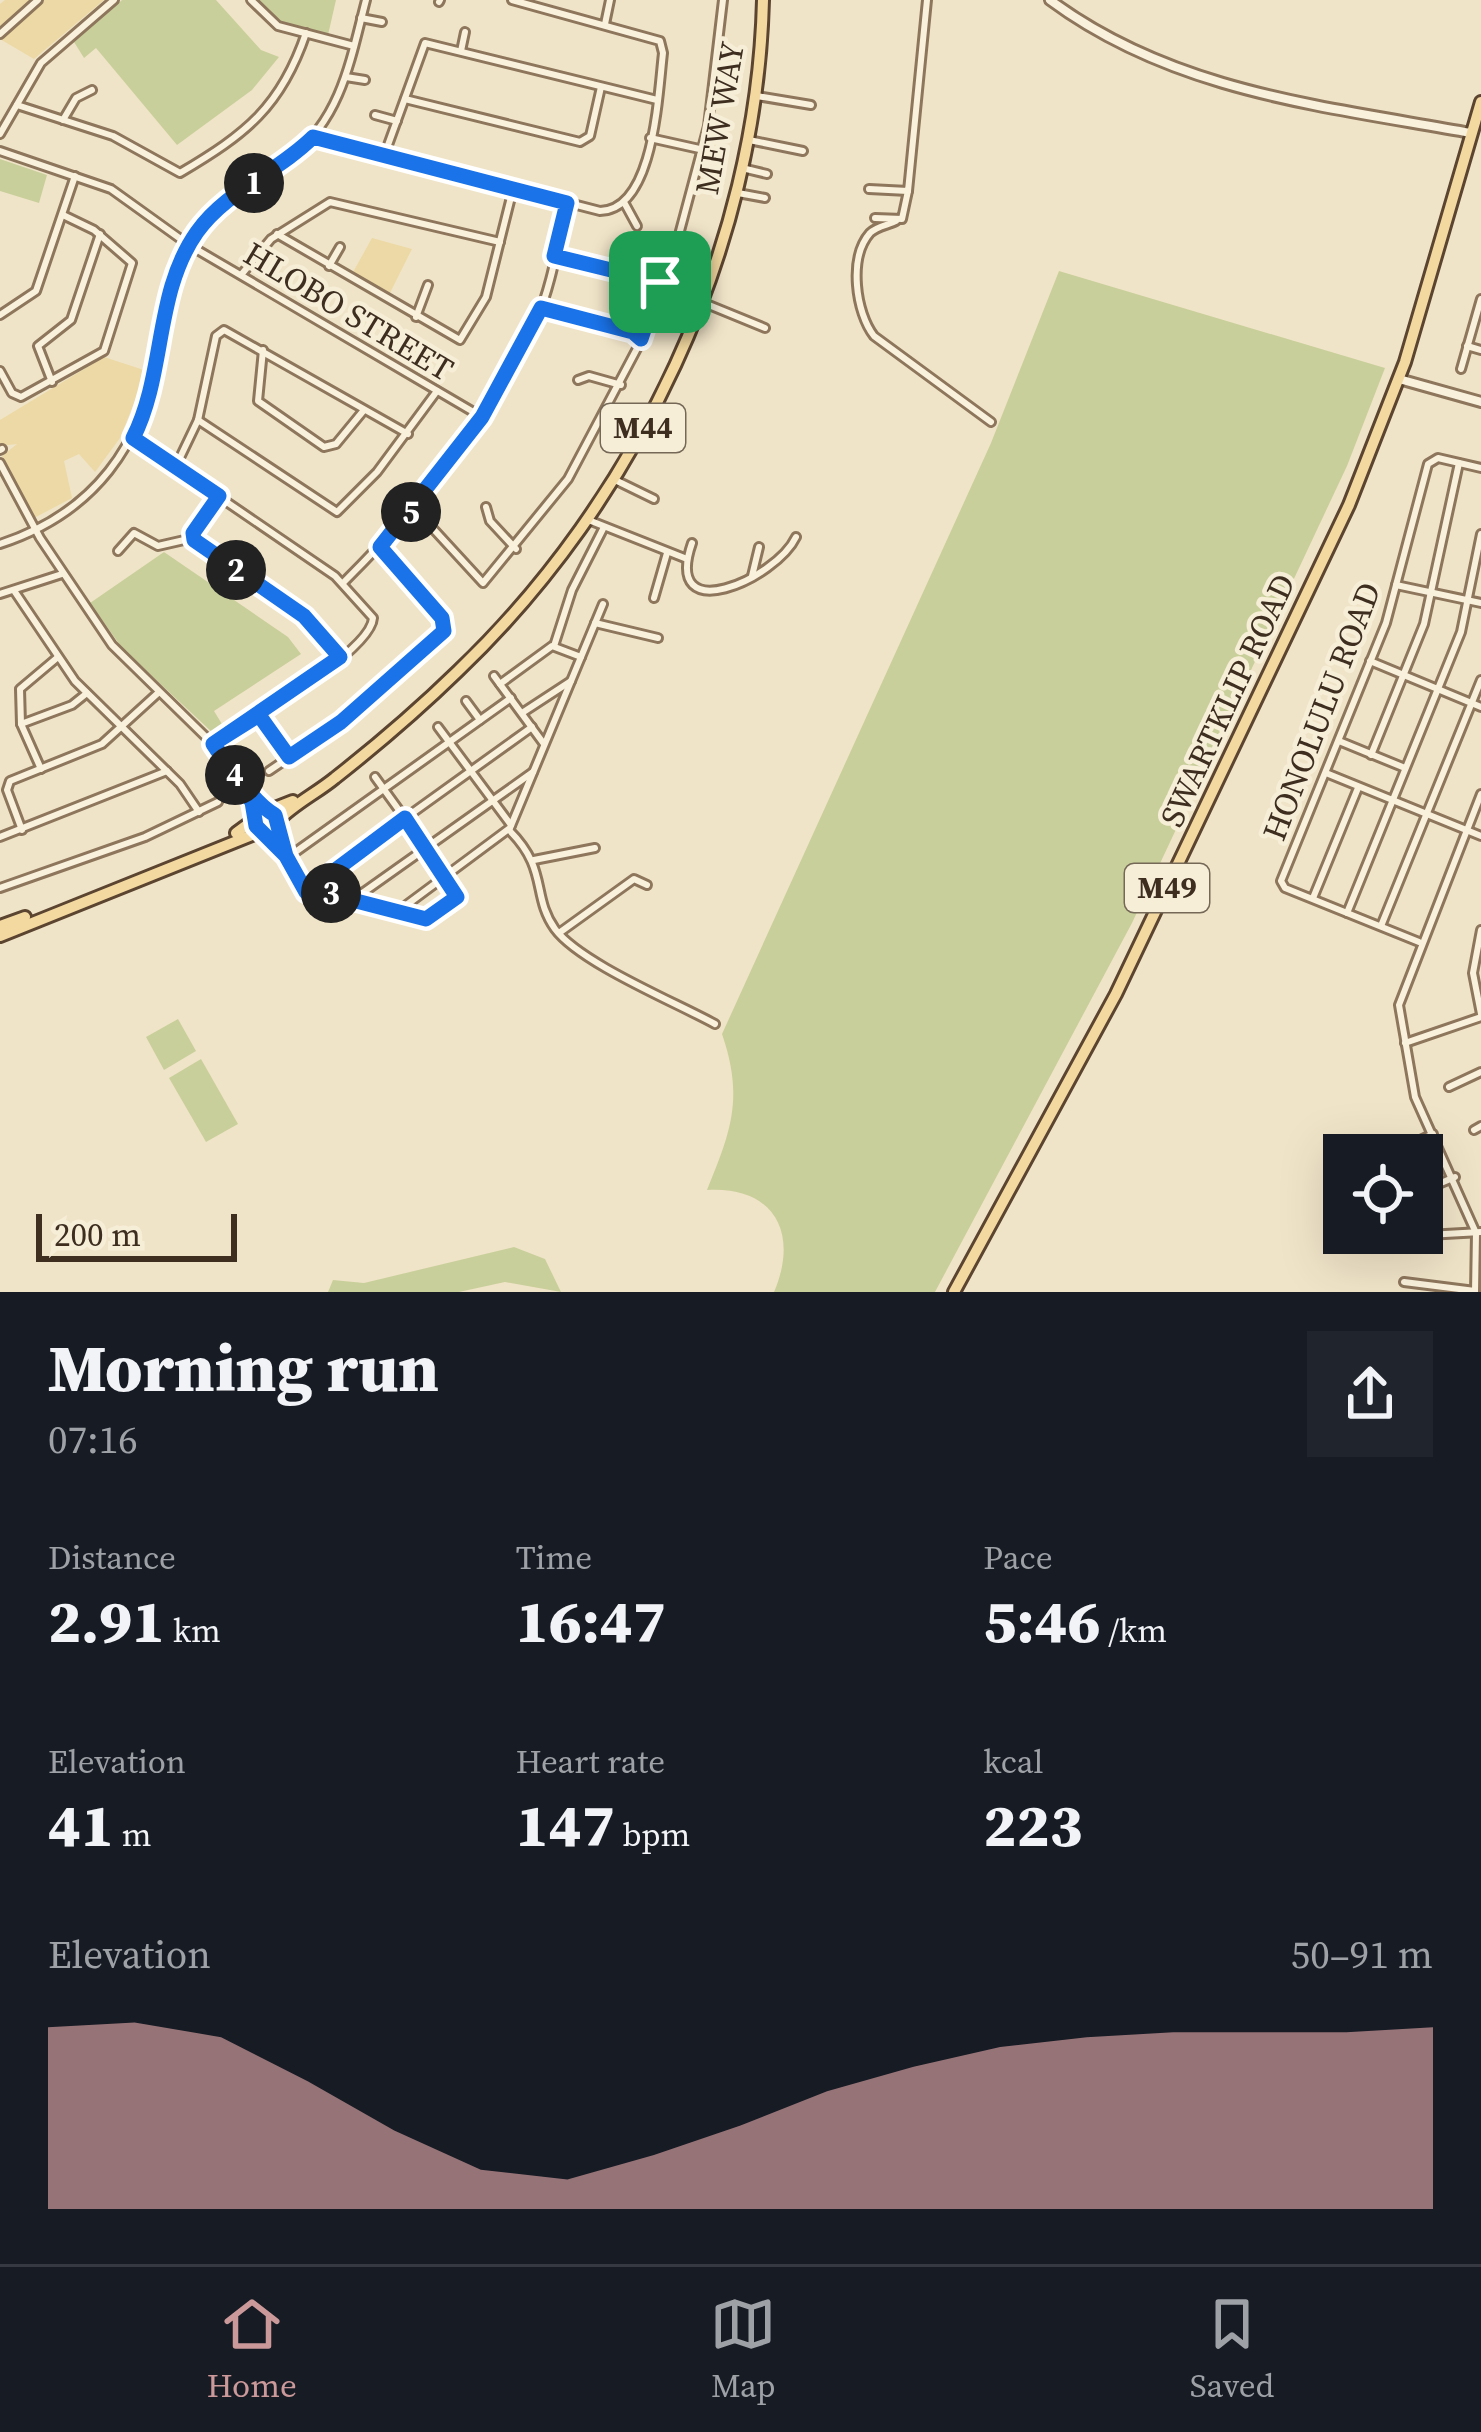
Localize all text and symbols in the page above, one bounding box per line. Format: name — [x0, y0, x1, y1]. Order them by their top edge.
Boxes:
street label: MEW WAY — [684, 38, 755, 198]
pin: 1 — [224, 153, 284, 213]
text: 1 — [245, 160, 263, 205]
street label: HLOBO STREET — [236, 231, 462, 392]
pin — [609, 231, 711, 333]
icon: arrive — [627, 249, 693, 315]
road number: M44 — [601, 404, 685, 452]
pin: 5 — [381, 482, 441, 542]
text: 5 — [402, 489, 420, 534]
pin: 2 — [206, 540, 266, 600]
text: 2 — [227, 547, 245, 592]
street label: SWARTKLIP ROAD — [1149, 566, 1306, 834]
street label: HONOLULU ROAD — [1252, 576, 1391, 847]
pin: 4 — [205, 745, 265, 805]
text: 4 — [226, 752, 244, 797]
pin: 3 — [301, 863, 361, 923]
road number: M49 — [1125, 864, 1209, 912]
text: 3 — [322, 870, 340, 915]
map controls — [1323, 1134, 1443, 1254]
button: locate — [1323, 1134, 1443, 1254]
scale bar — [36, 1208, 237, 1261]
text: 200 m — [54, 1212, 141, 1257]
text: Morning run — [48, 1323, 439, 1413]
button: share — [1307, 1331, 1433, 1457]
text: 07:16 — [48, 1413, 138, 1466]
text: Distance — [48, 1535, 176, 1580]
text: Time — [516, 1535, 592, 1580]
text: Pace — [983, 1535, 1053, 1580]
text: 2.91 — [48, 1580, 165, 1662]
text: 16:47 — [516, 1580, 666, 1662]
text: 5:46 — [983, 1580, 1101, 1662]
text: km — [165, 1608, 221, 1653]
text: /km — [1101, 1608, 1167, 1653]
text: Elevation — [48, 1739, 186, 1784]
text: Heart rate — [516, 1739, 665, 1784]
text: kcal — [983, 1739, 1043, 1784]
text: 41 — [48, 1784, 114, 1866]
text: 147 — [516, 1784, 615, 1866]
text: 223 — [983, 1784, 1083, 1866]
text: m — [114, 1812, 152, 1857]
text: bpm — [615, 1812, 690, 1857]
text: Elevation — [48, 1928, 211, 1981]
text: 50–91 m — [1291, 1928, 1433, 1981]
tab: Home — [207, 2291, 297, 2408]
tab: Map — [710, 2291, 776, 2408]
tab: Saved — [1190, 2291, 1274, 2408]

